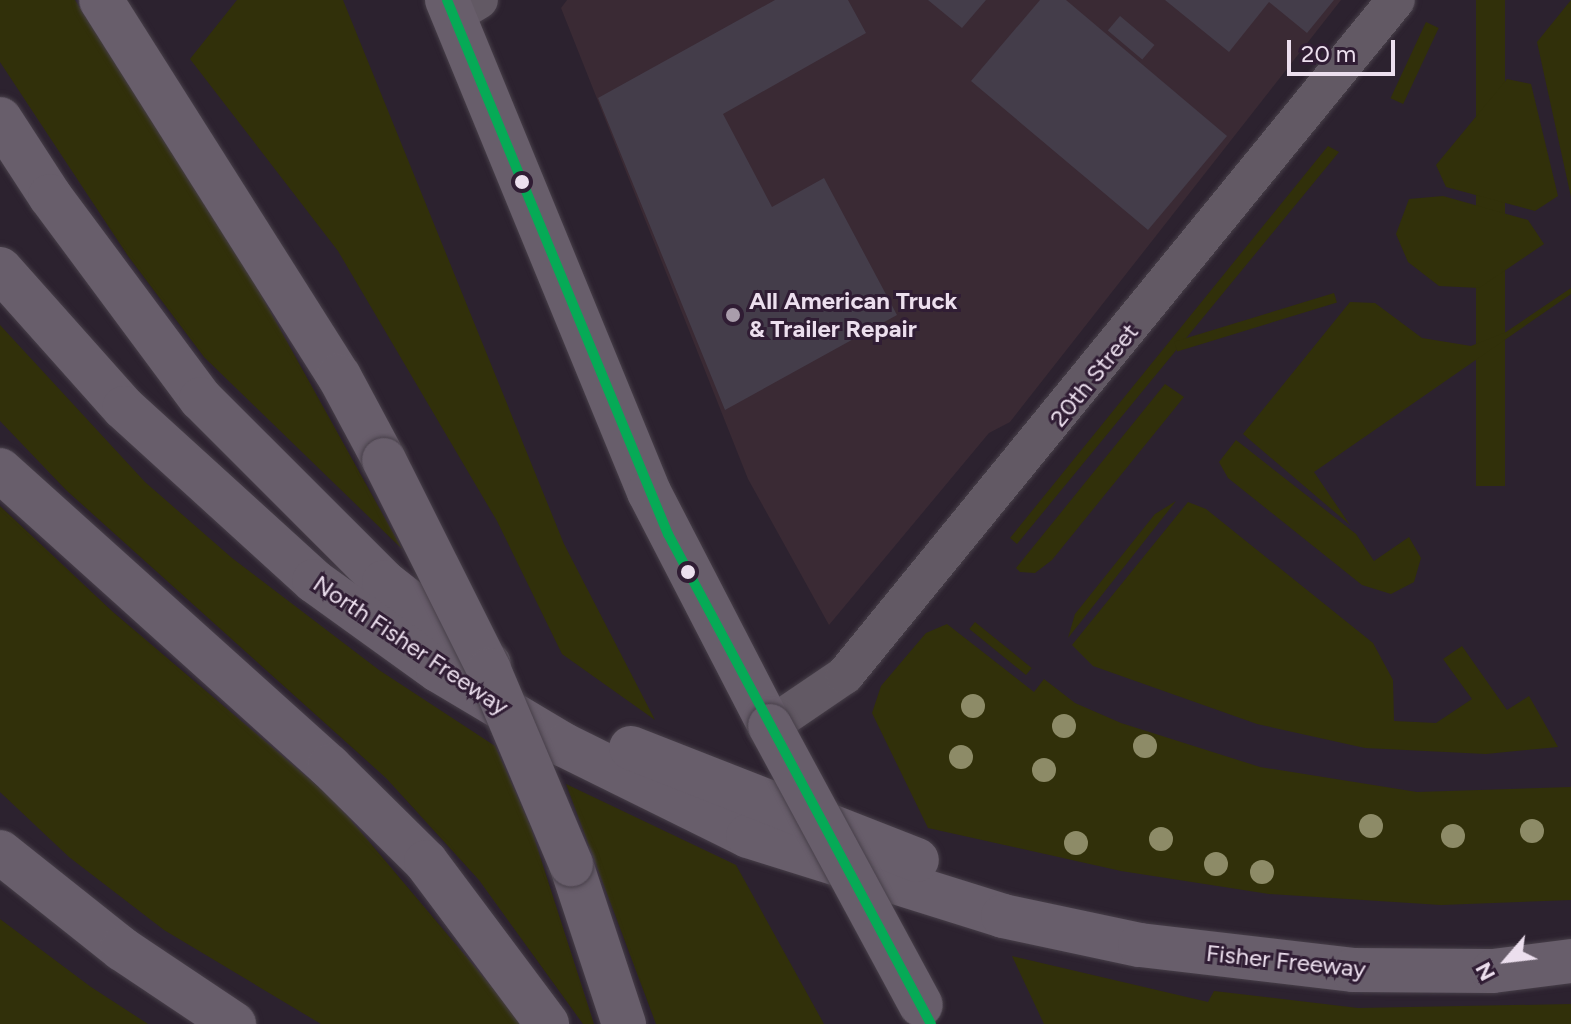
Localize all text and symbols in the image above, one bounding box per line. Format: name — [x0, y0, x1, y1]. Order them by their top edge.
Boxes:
scale bar — [1291, 24, 1399, 74]
text: 20 m — [1301, 39, 1356, 68]
unlabelled marker — [514, 174, 530, 190]
place label: All American Truck & Trailer Repair — [749, 287, 957, 343]
marker: All American Truck & Trailer Repair — [724, 306, 742, 324]
street label: 20th Street — [1044, 318, 1144, 432]
unlabelled marker — [680, 564, 696, 580]
street label: North Fisher Freeway — [308, 569, 514, 721]
north arrow — [1467, 920, 1547, 1000]
street label: Fisher Freeway — [1205, 938, 1367, 984]
text: N — [1469, 958, 1501, 985]

